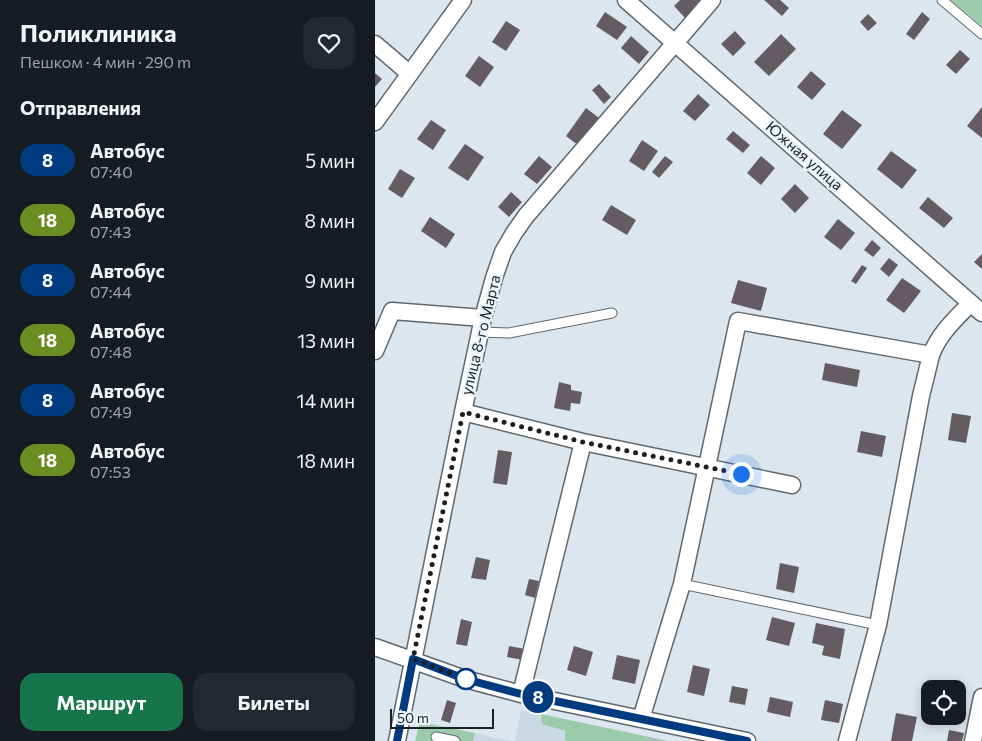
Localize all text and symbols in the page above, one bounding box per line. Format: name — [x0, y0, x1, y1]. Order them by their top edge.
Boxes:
button: heart — [303, 17, 355, 69]
text: Поликлиника — [20, 18, 177, 47]
text: Пешком · 4 мин · 290 m — [20, 52, 191, 71]
text: Отправления — [20, 96, 141, 119]
street label: Южная улица — [762, 117, 847, 194]
text: Автобус — [90, 139, 165, 162]
text: 8 — [42, 149, 53, 171]
text: 5 мин — [305, 149, 355, 172]
text: 07:40 — [90, 162, 133, 181]
text: Автобус — [90, 199, 165, 222]
text: 18 — [38, 209, 57, 231]
text: 8 мин — [305, 209, 355, 232]
text: 07:43 — [90, 222, 131, 241]
text: Автобус — [90, 259, 165, 282]
text: 8 — [42, 269, 53, 291]
text: 9 мин — [305, 269, 355, 292]
street label: улица 8-го Марта — [456, 273, 504, 397]
text: 07:44 — [90, 282, 132, 301]
text: Автобус — [90, 319, 165, 342]
text: 18 — [38, 329, 57, 351]
text: 13 мин — [297, 329, 355, 352]
text: 07:48 — [90, 342, 132, 361]
text: Автобус — [90, 379, 165, 402]
text: 8 — [42, 389, 53, 411]
text: 14 мин — [297, 389, 355, 412]
text: 07:49 — [90, 402, 132, 421]
text: Автобус — [90, 439, 165, 462]
text: 18 — [38, 449, 57, 471]
text: 18 мин — [296, 449, 355, 472]
text: 07:53 — [90, 462, 131, 481]
your location — [729, 462, 754, 487]
unlabelled marker — [455, 668, 477, 690]
button: Маршрут — [20, 673, 183, 731]
button: Билеты — [193, 673, 355, 731]
map controls — [921, 680, 966, 725]
button: locate — [921, 680, 966, 725]
line badge: 8 — [522, 681, 554, 713]
text: 8 — [532, 686, 544, 708]
scale bar — [390, 706, 494, 729]
text: 50 m — [397, 709, 429, 726]

